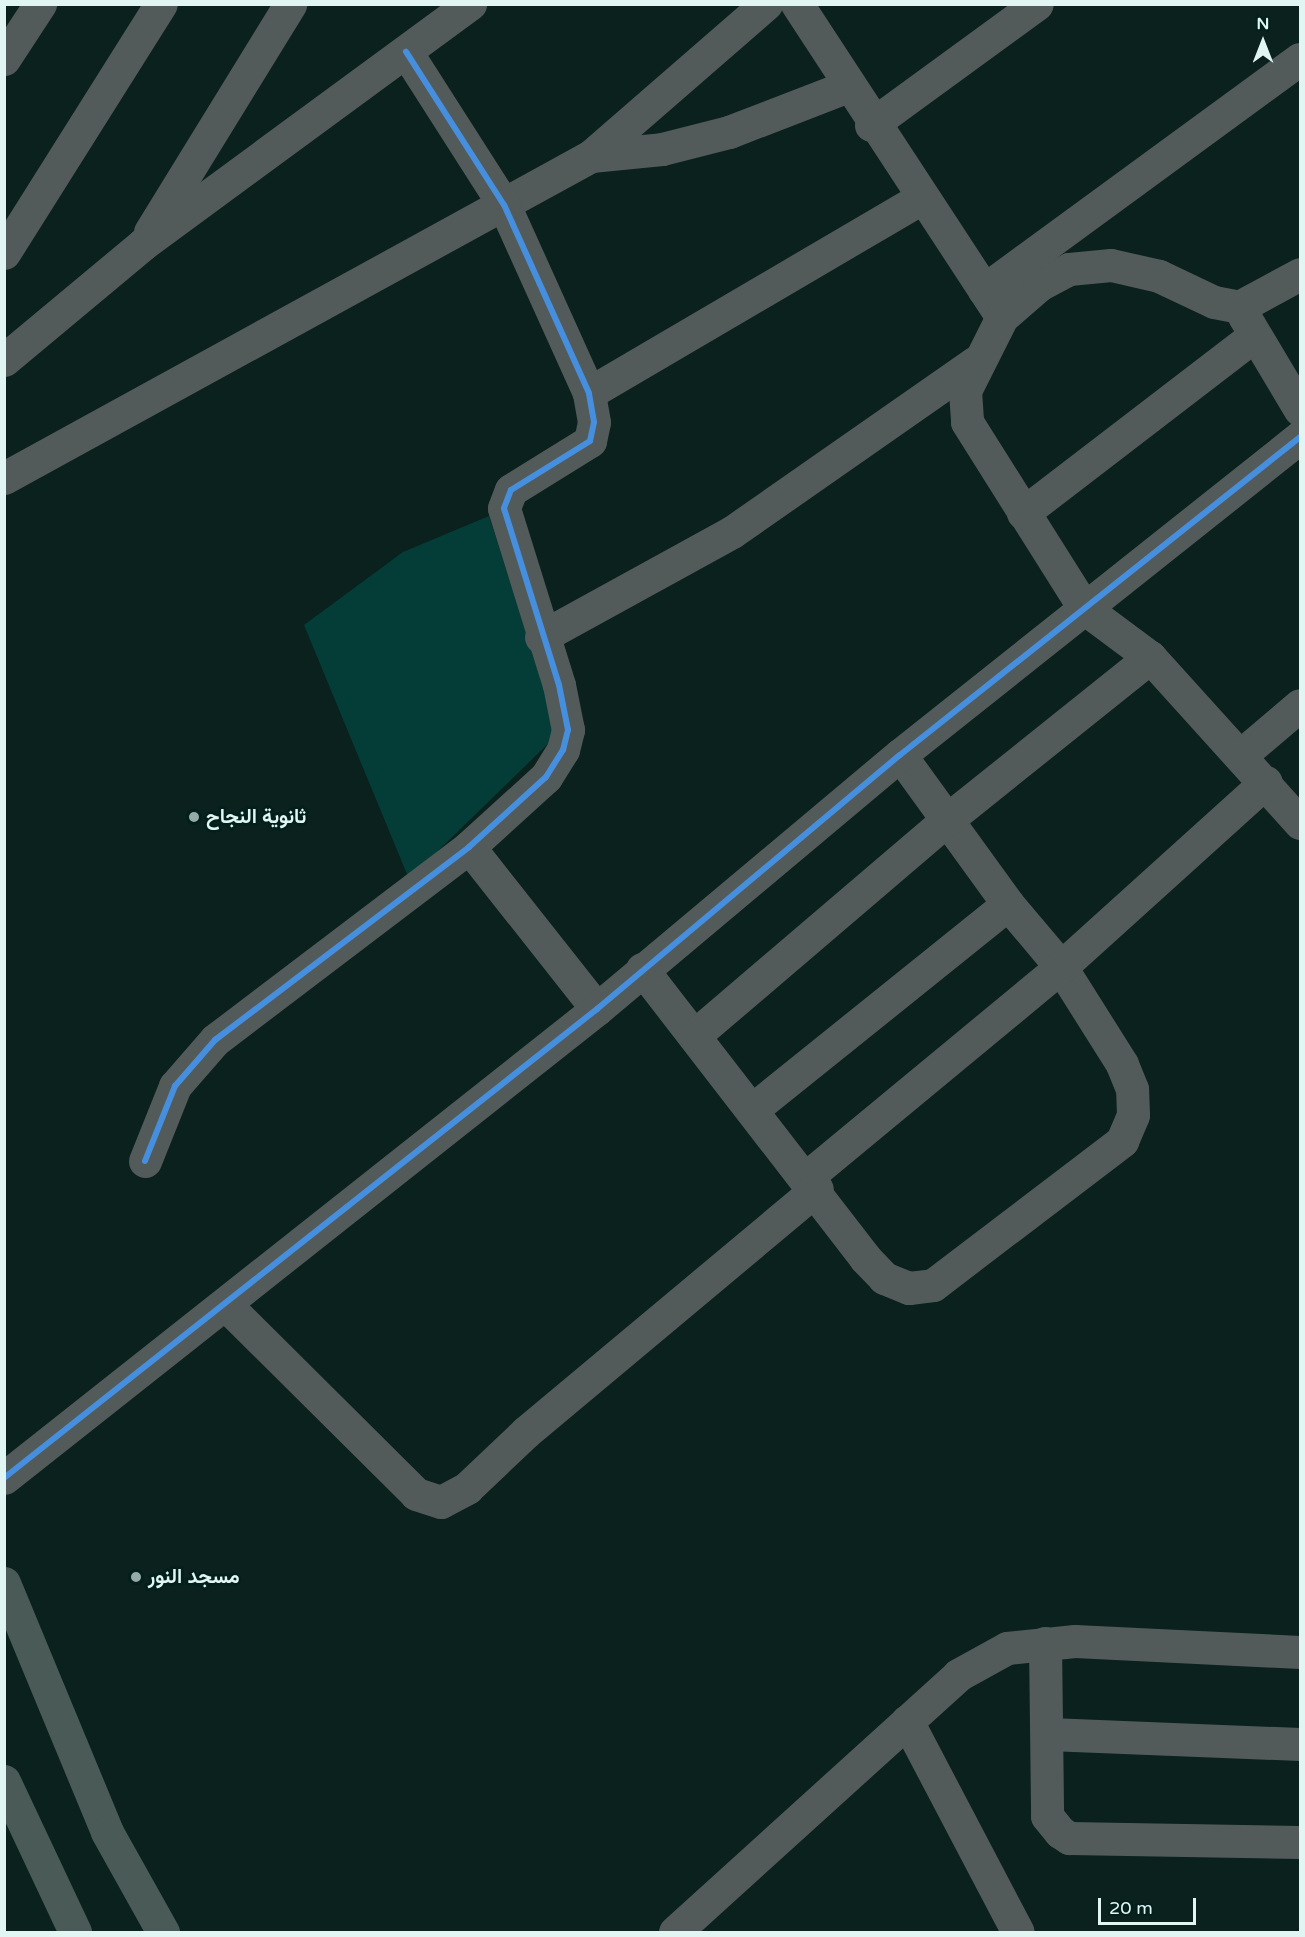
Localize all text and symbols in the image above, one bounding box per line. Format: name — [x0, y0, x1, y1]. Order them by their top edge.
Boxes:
north arrow — [1233, 12, 1293, 72]
text: N — [1257, 14, 1269, 34]
place label: ثانوية النجاح — [206, 805, 306, 829]
marker: ثانوية النجاح — [187, 810, 201, 824]
place label: مسجد النور — [148, 1565, 240, 1589]
marker: مسجد النور — [129, 1570, 143, 1584]
scale bar — [1101, 1886, 1198, 1924]
text: 20 m — [1109, 1897, 1153, 1919]

